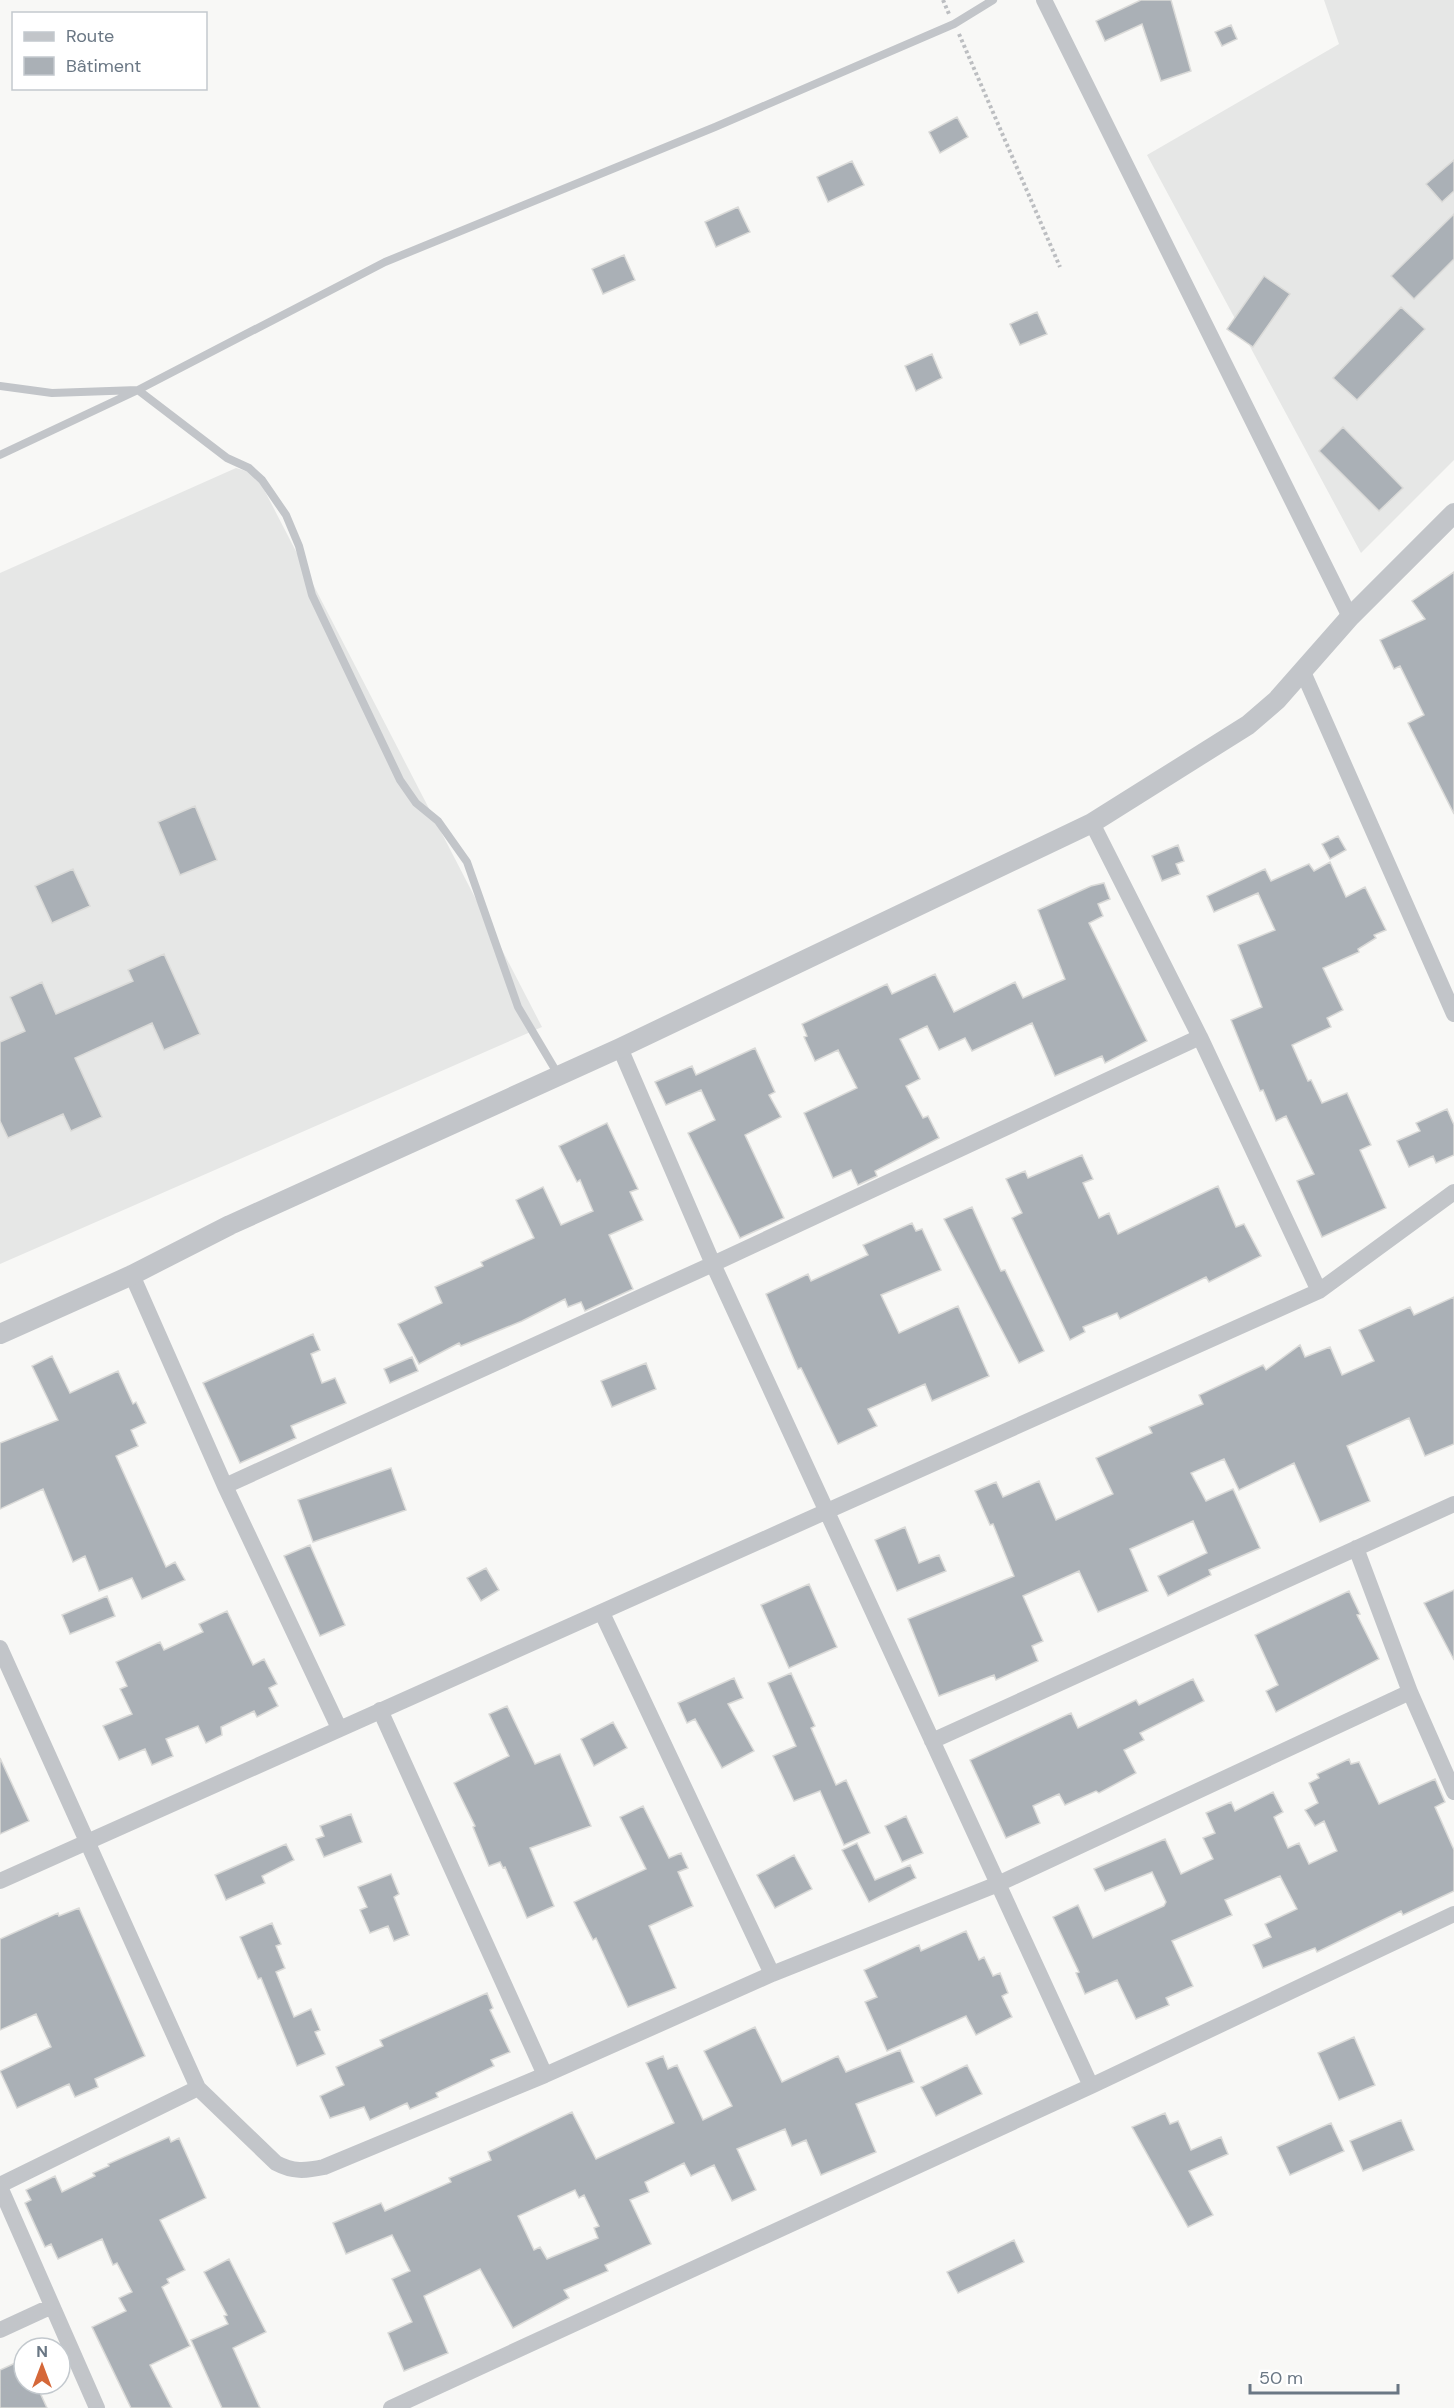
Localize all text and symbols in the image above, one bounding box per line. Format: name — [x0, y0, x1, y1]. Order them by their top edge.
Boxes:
legend — [12, 12, 207, 90]
text: Route — [66, 24, 114, 48]
text: Bâtiment — [66, 54, 141, 78]
north arrow — [12, 2336, 72, 2396]
text: N — [36, 2341, 48, 2362]
scale bar — [1250, 2357, 1398, 2395]
text: 50 m — [1259, 2366, 1303, 2390]

